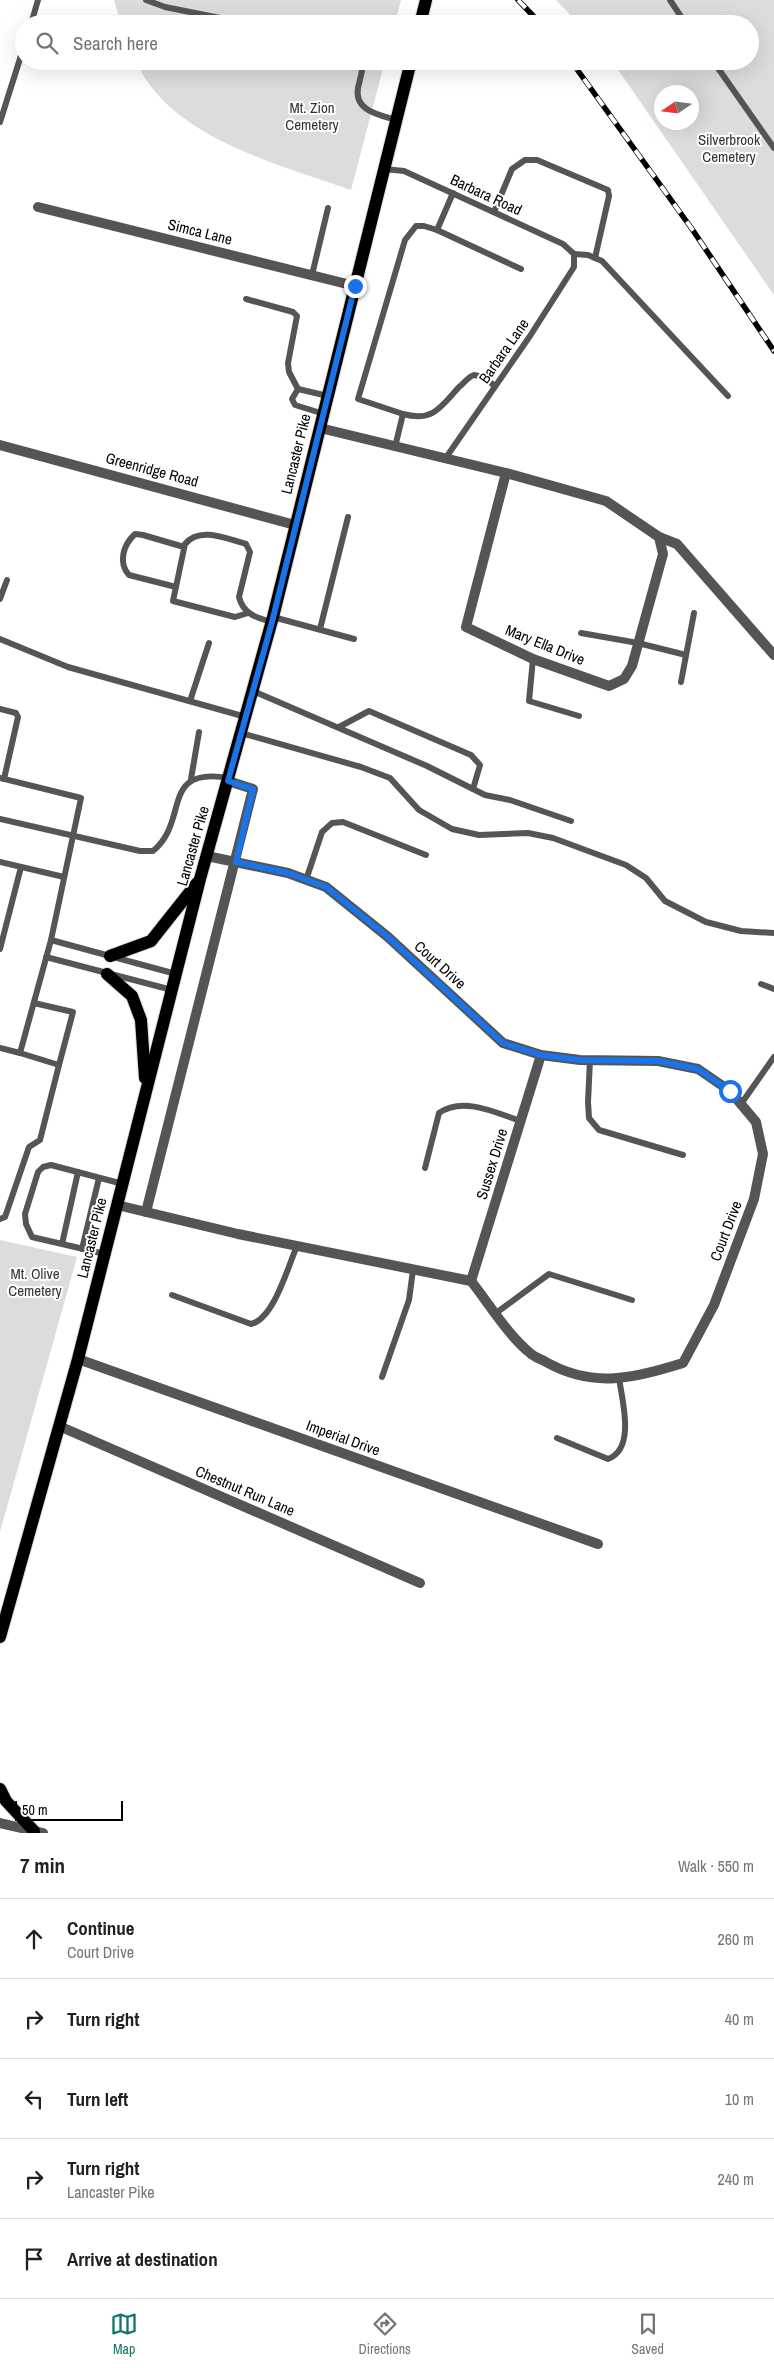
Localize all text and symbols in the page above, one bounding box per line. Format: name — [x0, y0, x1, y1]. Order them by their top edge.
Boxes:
search box — [15, 15, 759, 70]
icon: search — [33, 29, 61, 57]
text: Search here — [73, 30, 158, 56]
north arrow — [654, 85, 699, 130]
park label: Mt. Zion Cemetery — [285, 97, 340, 135]
park label: Silverbrook Cemetery — [698, 129, 761, 167]
street label: Barbara Road — [447, 169, 525, 220]
street label: Simca Lane — [166, 213, 235, 250]
route end — [344, 275, 367, 298]
street label: Barbara Lane — [474, 314, 534, 387]
street label: Lancaster Pike — [275, 411, 316, 496]
street label: Greenridge Road — [104, 447, 201, 492]
street label: Mary Ella Drive — [502, 619, 588, 670]
street label: Lancaster Pike — [171, 803, 214, 888]
street label: Court Drive — [410, 936, 471, 994]
route start — [719, 1080, 742, 1103]
street label: Sussex Drive — [471, 1126, 512, 1202]
street label: Lancaster Pike — [71, 1195, 112, 1280]
street label: Court Drive — [704, 1198, 747, 1264]
park label: Mt. Olive Cemetery — [8, 1263, 63, 1301]
street label: Imperial Drive — [303, 1414, 383, 1461]
street label: Chestnut Run Lane — [192, 1460, 298, 1521]
scale bar — [15, 1798, 122, 1821]
text: 50 m — [22, 1801, 48, 1819]
text: 7 min — [20, 1851, 65, 1880]
text: Walk · 550 m — [678, 1855, 754, 1877]
text: Continue — [67, 1915, 135, 1941]
icon: ahead — [20, 1925, 48, 1953]
text: 260 m — [718, 1928, 754, 1950]
text: Court Drive — [67, 1941, 134, 1963]
icon: right — [20, 2005, 48, 2033]
text: Turn right — [67, 2006, 139, 2032]
text: 40 m — [725, 2008, 754, 2030]
icon: left — [20, 2085, 48, 2113]
text: Turn left — [67, 2086, 128, 2112]
text: 10 m — [725, 2088, 754, 2110]
text: Turn right — [67, 2155, 139, 2181]
icon: right — [20, 2165, 48, 2193]
text: 240 m — [718, 2168, 754, 2190]
text: Lancaster Pike — [67, 2181, 155, 2203]
icon: arrive — [20, 2245, 48, 2273]
text: Arrive at destination — [67, 2246, 218, 2272]
tab: Map — [110, 2310, 138, 2358]
tab: Directions — [359, 2310, 411, 2358]
tab: Saved — [631, 2310, 664, 2358]

